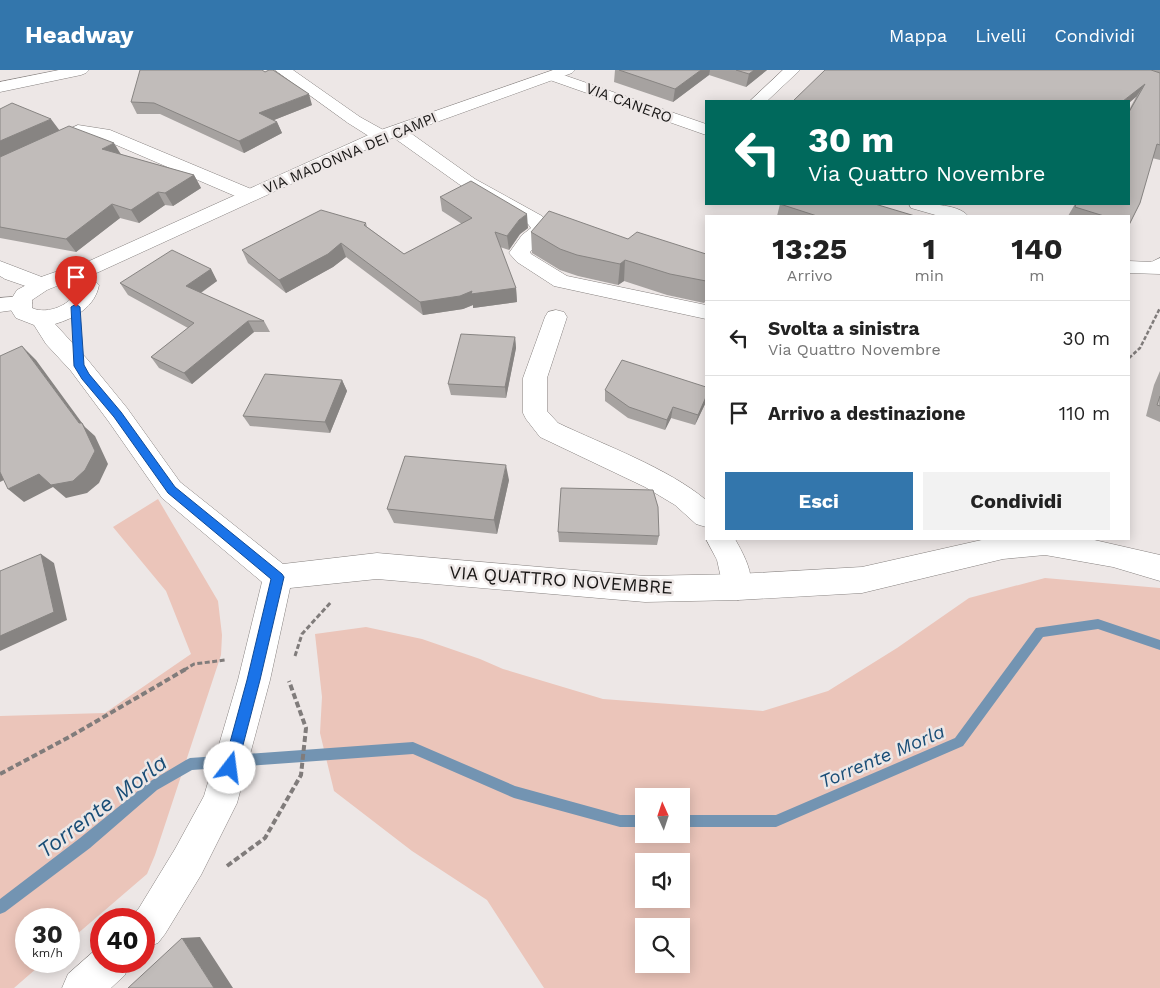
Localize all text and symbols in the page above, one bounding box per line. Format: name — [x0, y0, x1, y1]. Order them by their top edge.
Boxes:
text: Headway — [25, 21, 134, 49]
text: Mappa — [889, 25, 947, 46]
text: Livelli — [975, 25, 1026, 46]
text: Condividi — [1054, 25, 1135, 46]
street label: VIA CANERO — [583, 79, 675, 127]
street label: VIA MADONNA DEI CAMPI — [261, 108, 439, 198]
text: 30 m — [808, 119, 894, 161]
icon: left — [725, 120, 790, 185]
text: Via Quattro Novembre — [808, 161, 1045, 186]
text: 13:25 — [772, 231, 847, 266]
text: 1 — [923, 231, 936, 266]
text: 140 — [1011, 231, 1063, 266]
pin — [55, 256, 97, 307]
icon: arrive — [62, 263, 90, 291]
text: Arrivo — [787, 266, 833, 285]
text: min — [915, 266, 944, 285]
text: m — [1029, 266, 1045, 285]
text: Svolta a sinistra — [768, 317, 919, 340]
icon: left — [725, 324, 753, 352]
text: 30 m — [1063, 327, 1110, 350]
text: Via Quattro Novembre — [768, 340, 941, 359]
icon: arrive — [725, 399, 753, 427]
text: Arrivo a destinazione — [768, 402, 965, 425]
text: 110 m — [1059, 402, 1110, 425]
button: Esci — [725, 472, 913, 530]
button: Condividi — [923, 472, 1110, 530]
street label: VIA QUATTRO NOVEMBRE — [449, 561, 673, 598]
water label: Torrente Morla — [816, 720, 949, 793]
position arrow — [203, 741, 255, 793]
water label: Torrente Morla — [33, 750, 172, 863]
north arrow — [635, 788, 690, 842]
map controls — [635, 788, 690, 973]
button: sound — [635, 853, 690, 908]
speed limit sign: 40 — [90, 908, 155, 973]
button: search — [635, 918, 690, 973]
text: 30 — [32, 920, 63, 949]
text: km/h — [32, 946, 63, 960]

